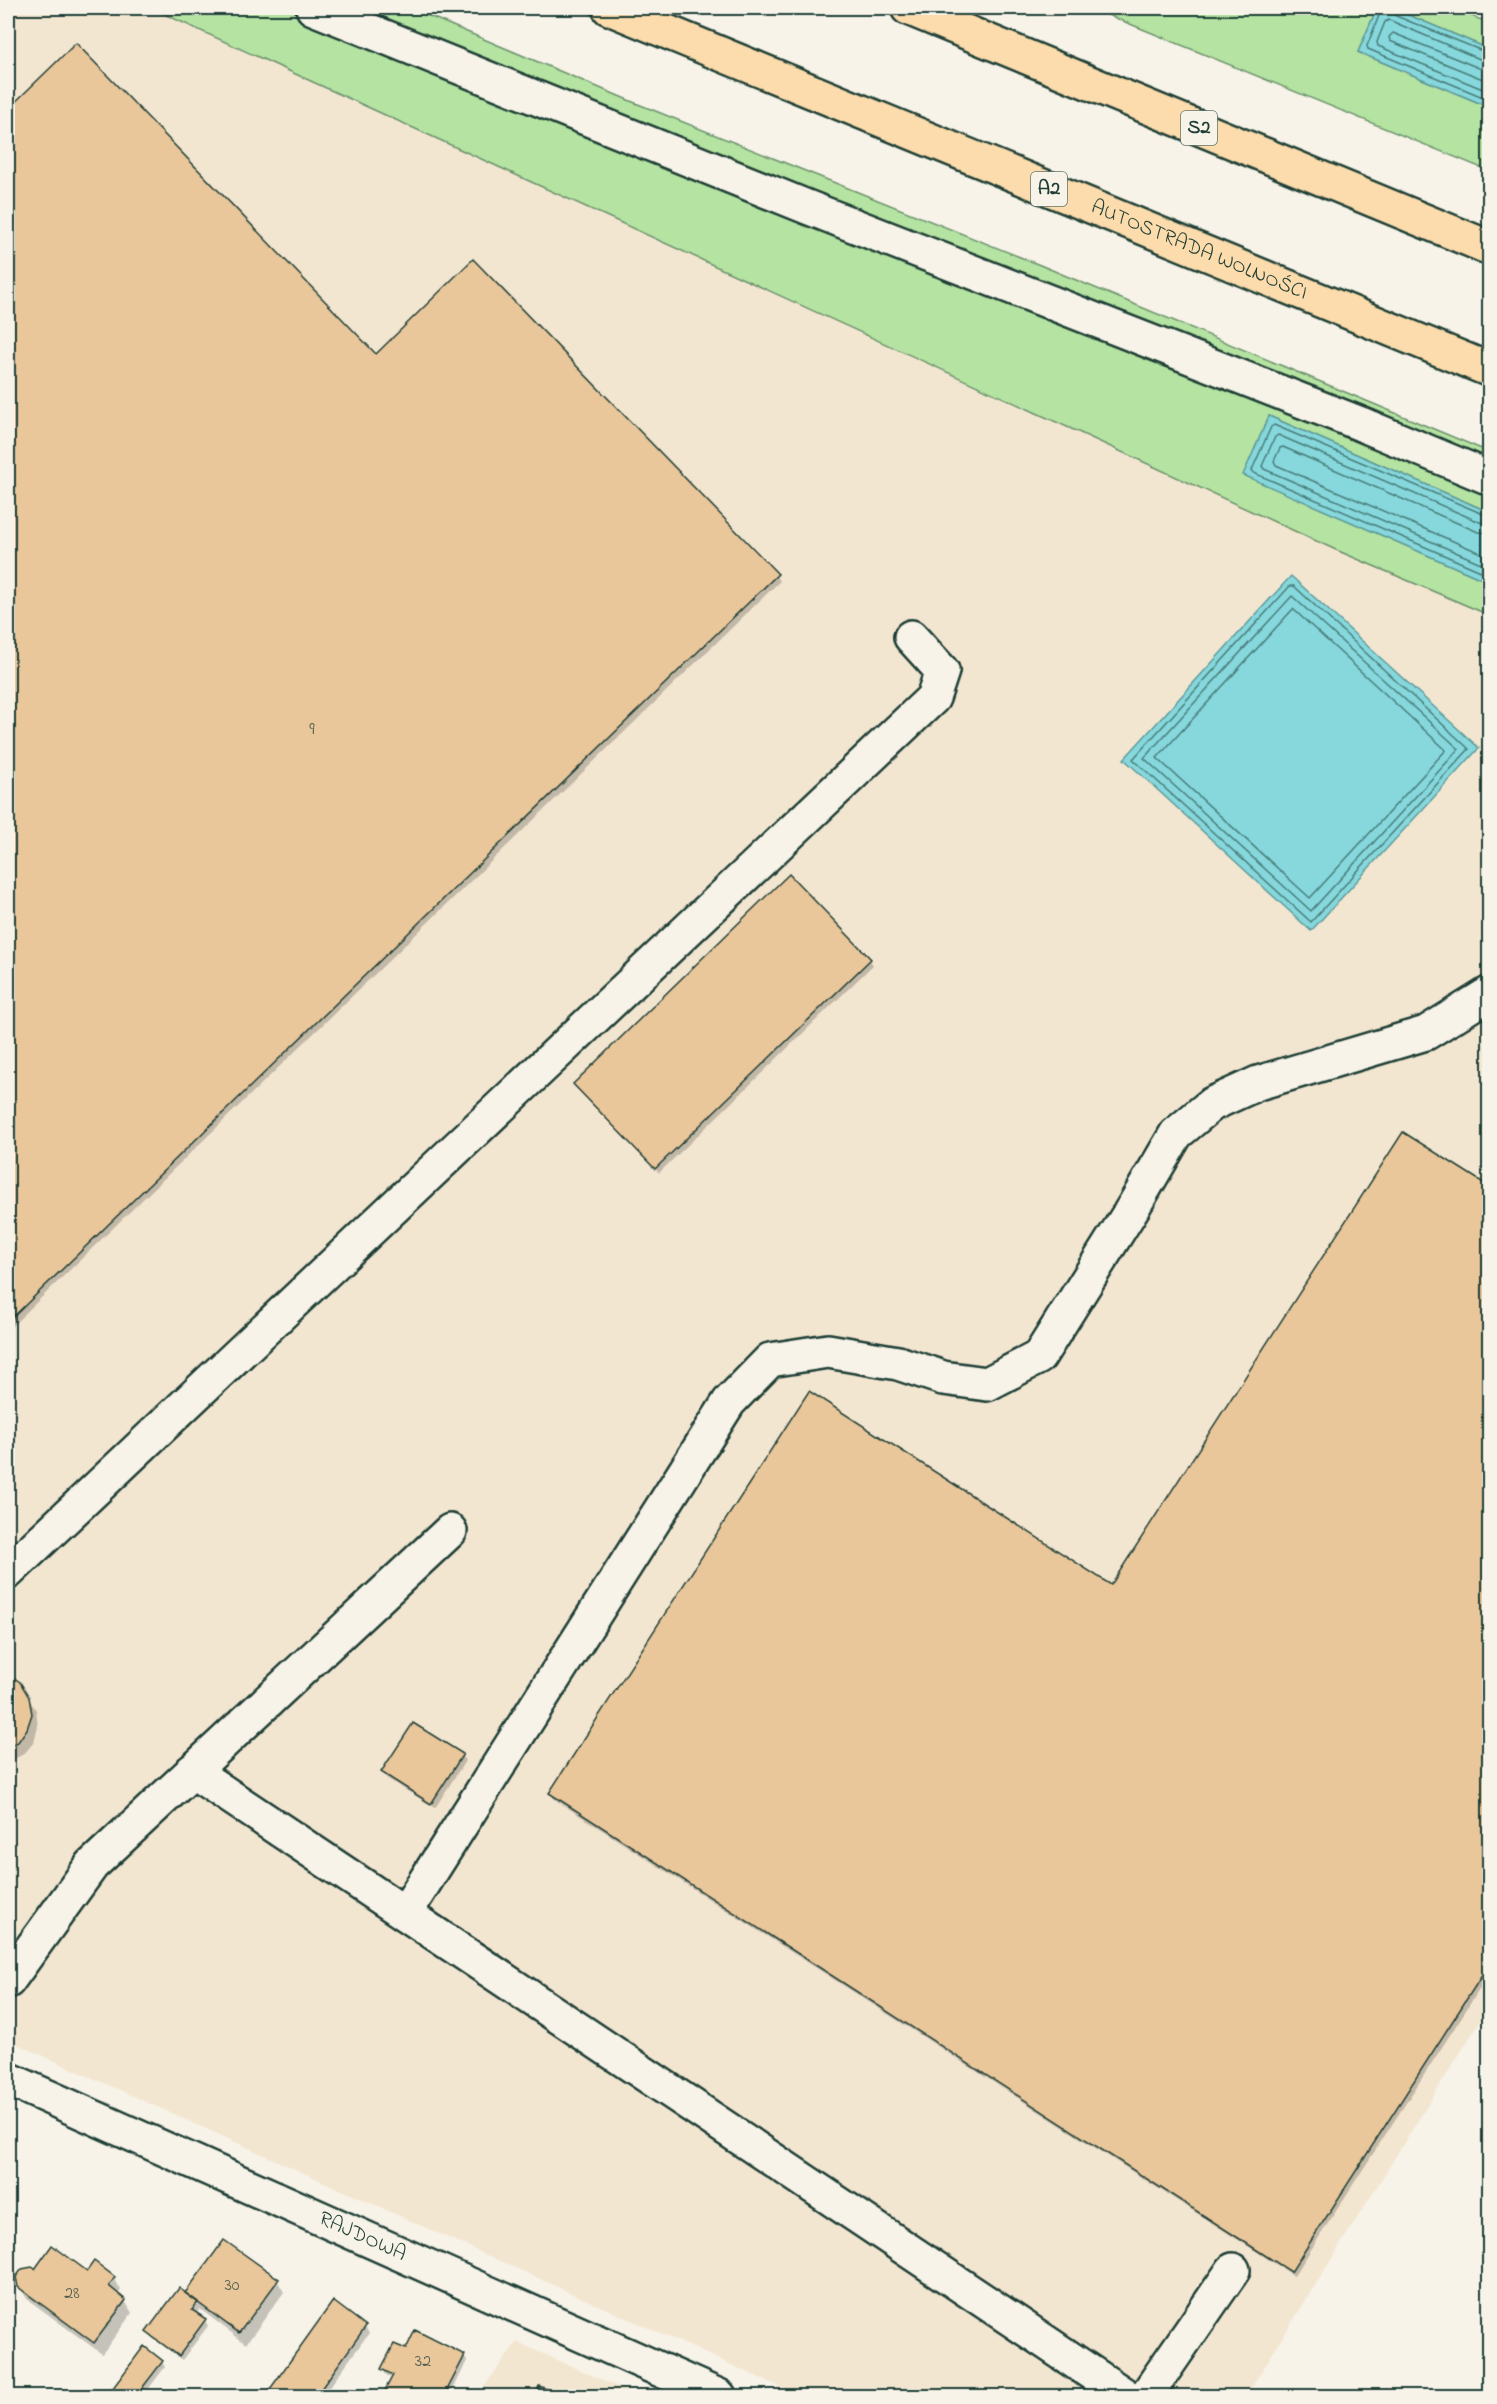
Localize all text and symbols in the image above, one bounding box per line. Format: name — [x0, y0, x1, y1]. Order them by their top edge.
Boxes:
road number: S2 — [1181, 111, 1217, 145]
road number: A2 — [1031, 172, 1067, 206]
street label: AUTOSTRADA WOLNOŚCI — [1086, 193, 1312, 308]
house number: 9 — [309, 717, 315, 743]
street label: RAJDOWA — [314, 2204, 411, 2270]
house number: 30 — [224, 2273, 240, 2299]
house number: 28 — [64, 2281, 80, 2307]
house number: 32 — [415, 2349, 431, 2375]

